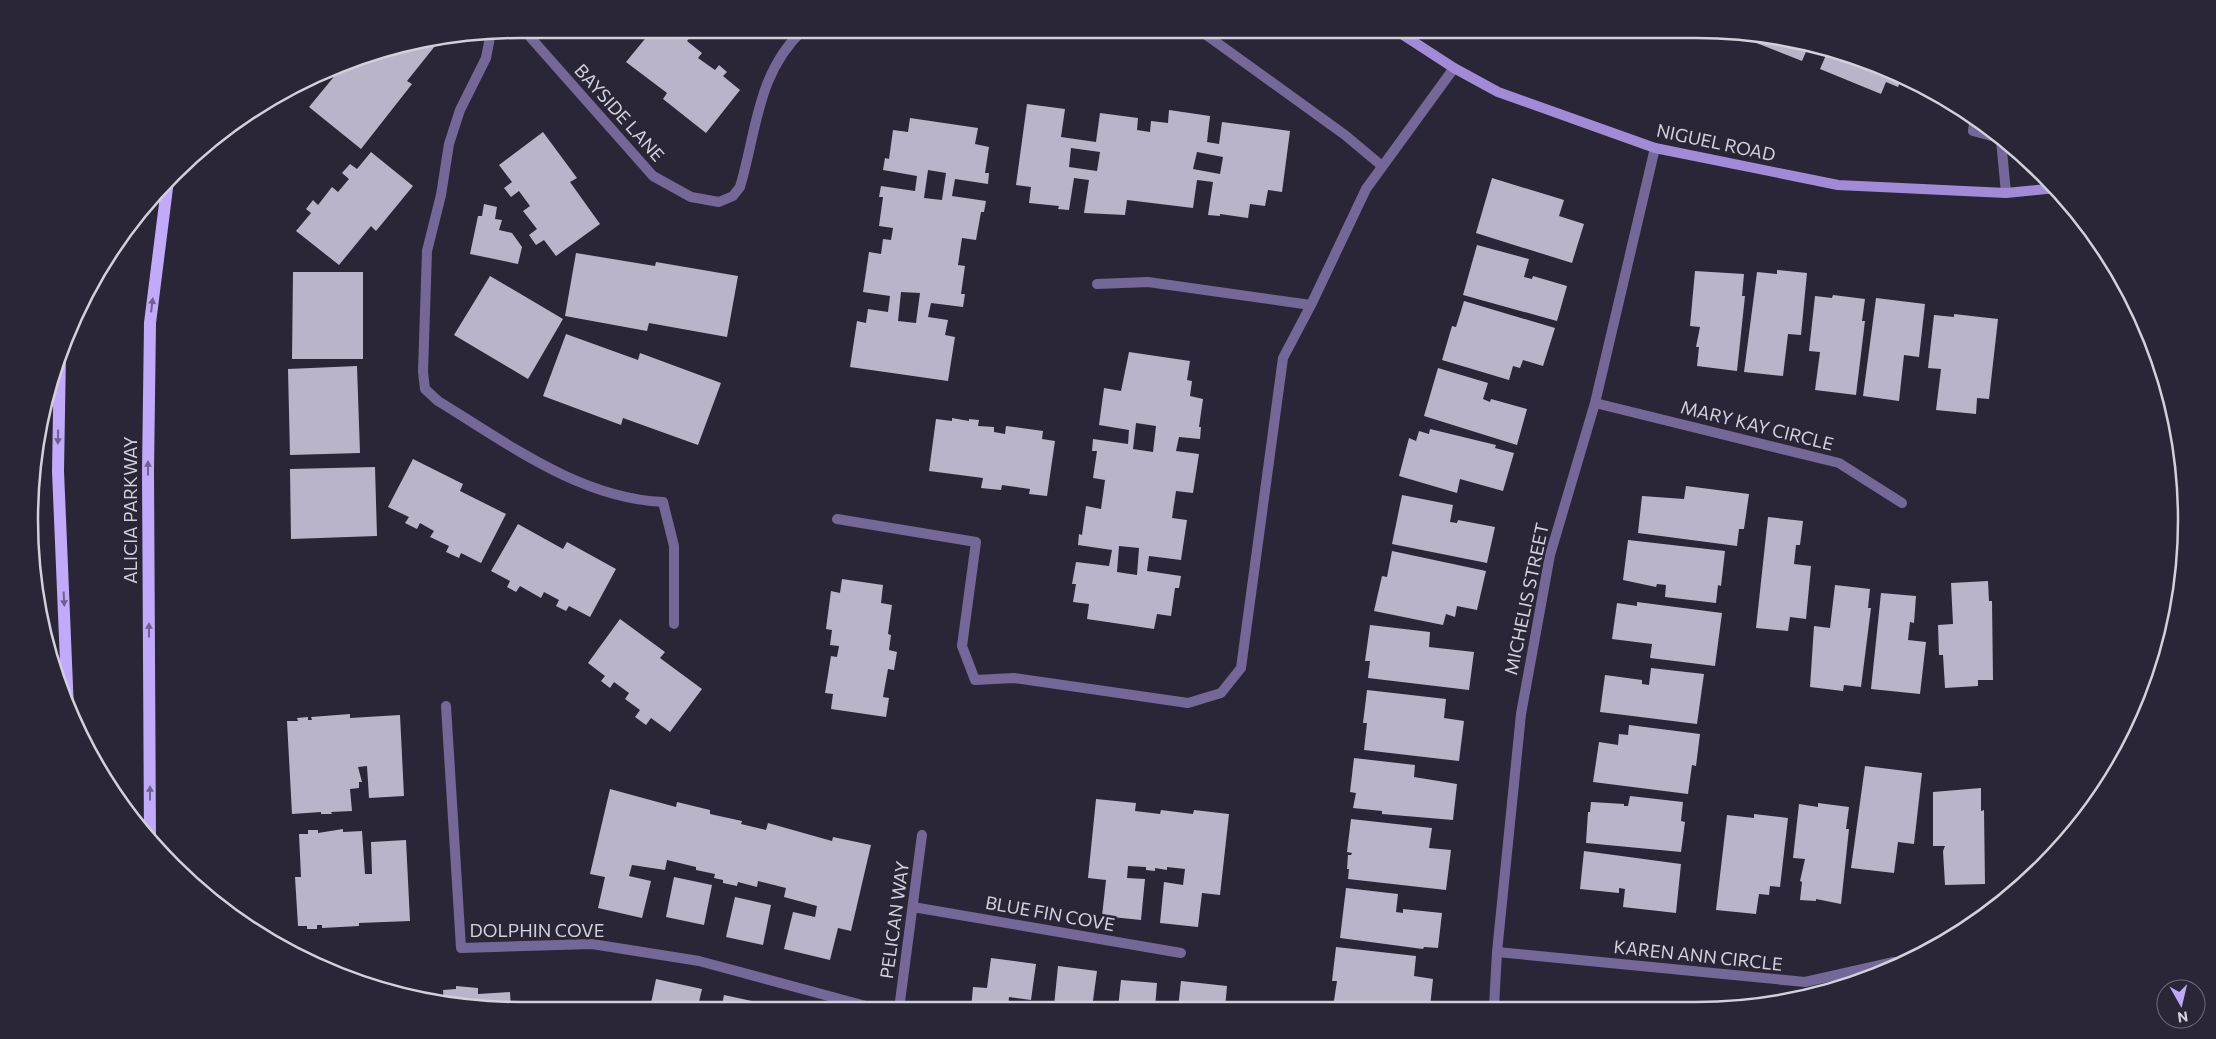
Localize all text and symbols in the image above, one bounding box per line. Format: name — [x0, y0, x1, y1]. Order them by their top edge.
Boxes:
street label: BAYSIDE LANE — [570, 59, 669, 166]
street label: NIGUEL ROAD — [1655, 119, 1778, 165]
one-way arrow — [148, 297, 156, 313]
street label: MARY KAY CIRCLE — [1678, 395, 1836, 455]
one-way arrow — [54, 429, 62, 445]
street label: ALICIA PARKWAY — [119, 436, 141, 584]
one-way arrow — [144, 459, 152, 475]
street label: MICHELIS STREET — [1499, 521, 1553, 677]
one-way arrow — [60, 591, 68, 607]
one-way arrow — [145, 622, 153, 638]
one-way arrow — [146, 784, 154, 800]
street label: PELICAN WAY — [875, 859, 913, 980]
street label: BLUE FIN COVE — [984, 891, 1117, 935]
street label: DOLPHIN COVE — [470, 919, 604, 941]
street label: KAREN ANN CIRCLE — [1613, 935, 1784, 975]
north arrow — [2156, 979, 2206, 1029]
text: N — [2176, 1008, 2189, 1027]

